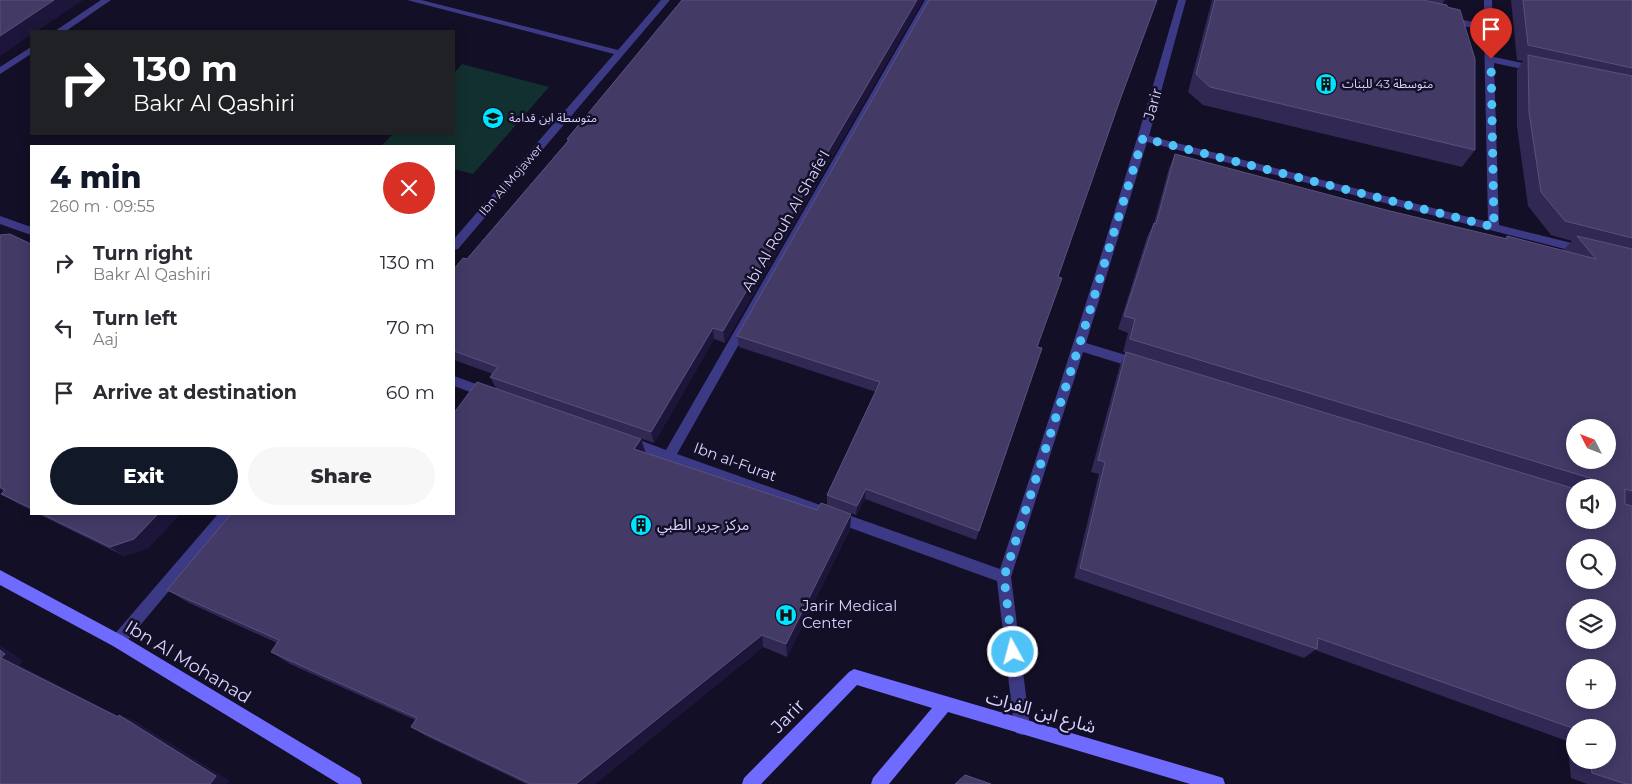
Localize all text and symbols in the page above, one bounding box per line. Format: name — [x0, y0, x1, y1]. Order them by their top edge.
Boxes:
pin — [1470, 8, 1512, 59]
icon: arrive — [1477, 15, 1505, 43]
text: 130 m — [133, 47, 238, 90]
icon: right — [50, 50, 115, 115]
building icon: متوسطة 43 للبنات — [1314, 72, 1338, 96]
place label: متوسطة 43 للبنات — [1342, 76, 1433, 91]
street label: Jarir — [1139, 86, 1166, 123]
text: Bakr Al Qashiri — [133, 90, 295, 117]
school or university icon: متوسطة ابن قدامة — [481, 106, 505, 130]
place label: متوسطة ابن قدامة — [509, 110, 597, 125]
street label: Ibn Al Mojawer — [476, 141, 546, 218]
street label: Abi Al Rouh Al Shafe'I — [737, 147, 834, 295]
text: 4 min — [50, 159, 141, 196]
button: close — [383, 162, 435, 214]
text: 260 m · 09:55 — [50, 197, 155, 216]
text: Turn right — [93, 242, 193, 265]
icon: right — [50, 249, 78, 277]
text: 130 m — [380, 251, 435, 274]
text: Bakr Al Qashiri — [93, 265, 211, 284]
text: Turn left — [93, 307, 178, 330]
icon: left — [50, 314, 78, 342]
text: 70 m — [386, 316, 435, 339]
text: Aaj — [93, 330, 118, 349]
icon: arrive — [50, 379, 78, 407]
text: Arrive at destination — [93, 381, 297, 404]
text: 60 m — [386, 381, 435, 404]
north arrow — [1566, 419, 1616, 469]
map controls — [1566, 419, 1616, 769]
street label: Ibn al-Furat — [691, 438, 779, 485]
button: Exit — [50, 447, 238, 505]
button: Share — [248, 447, 435, 505]
button: sound — [1566, 479, 1616, 529]
building icon: مركز جرير الطبي — [629, 513, 653, 537]
place label: مركز جرير الطبي — [657, 515, 749, 536]
button: search — [1566, 539, 1616, 589]
place label: Jarir Medical Center — [801, 596, 897, 632]
button: layers — [1566, 599, 1616, 649]
hospital icon: Jarir Medical Center — [774, 603, 798, 627]
street label: Ibn Al Mohanad — [121, 616, 255, 708]
position arrow — [986, 625, 1038, 677]
button: + — [1566, 659, 1616, 709]
street label: شارع ابن الفرات — [983, 686, 1099, 741]
street label: Jarir — [766, 694, 809, 738]
button: − — [1566, 719, 1616, 769]

